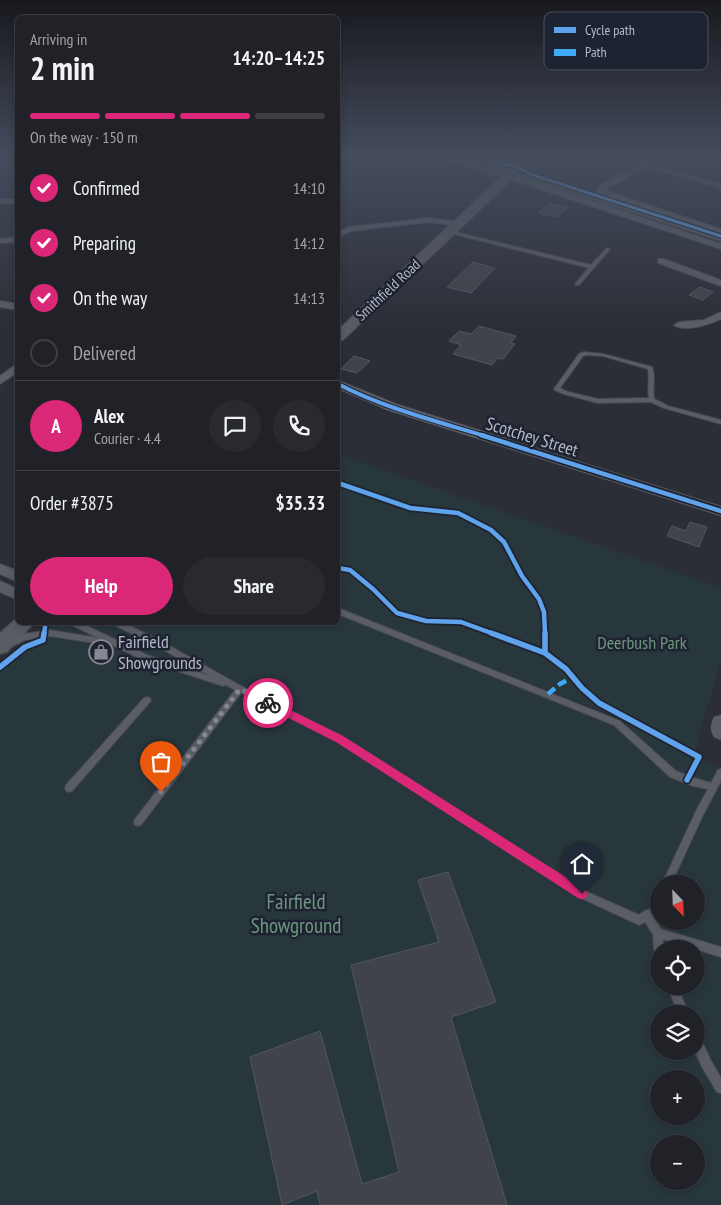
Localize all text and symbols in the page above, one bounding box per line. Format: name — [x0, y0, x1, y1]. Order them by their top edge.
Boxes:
legend — [544, 12, 708, 70]
text: Cycle path — [585, 21, 635, 39]
text: Arriving in — [30, 29, 87, 49]
text: Path — [585, 43, 607, 61]
text: 14:20–14:25 — [232, 46, 325, 70]
text: 2 min — [30, 47, 95, 89]
text: On the way · 150 m — [30, 127, 138, 147]
icon: check — [30, 174, 58, 202]
text: Confirmed — [73, 176, 140, 200]
text: 14:10 — [293, 178, 325, 198]
icon: check — [30, 229, 58, 257]
text: Preparing — [73, 231, 136, 255]
text: 14:12 — [293, 233, 325, 253]
street label: Smithfield Road — [351, 255, 424, 324]
icon: check — [30, 284, 58, 312]
text: On the way — [73, 286, 147, 310]
text: 14:13 — [293, 288, 325, 308]
text: Delivered — [73, 341, 136, 365]
button: chat — [209, 400, 261, 452]
button: phone — [273, 400, 325, 452]
text: Alex — [94, 404, 124, 428]
street label: Scotchey Street — [483, 412, 581, 461]
text: A — [51, 414, 61, 438]
text: Courier · 4.4 — [94, 428, 161, 448]
text: Order #3875 — [30, 491, 114, 515]
text: $35.33 — [276, 491, 325, 515]
button: Help — [30, 557, 173, 615]
button: Share — [183, 557, 325, 615]
place label: Fairfield Showgrounds — [118, 630, 202, 674]
park label: Deerbush Park — [597, 631, 687, 654]
shop icon: Fairfield Showgrounds — [88, 639, 114, 665]
courier — [243, 678, 293, 728]
icon: bike — [254, 689, 282, 717]
pin — [140, 741, 182, 792]
icon: bag — [147, 748, 175, 776]
pin — [561, 843, 603, 894]
icon: home — [568, 850, 596, 878]
north arrow — [650, 875, 705, 930]
map controls — [650, 875, 705, 1190]
park label: Fairfield Showground — [251, 888, 341, 939]
button: locate — [650, 940, 705, 995]
button: layers — [650, 1005, 705, 1060]
button: + — [650, 1070, 705, 1125]
button: − — [650, 1135, 705, 1190]

